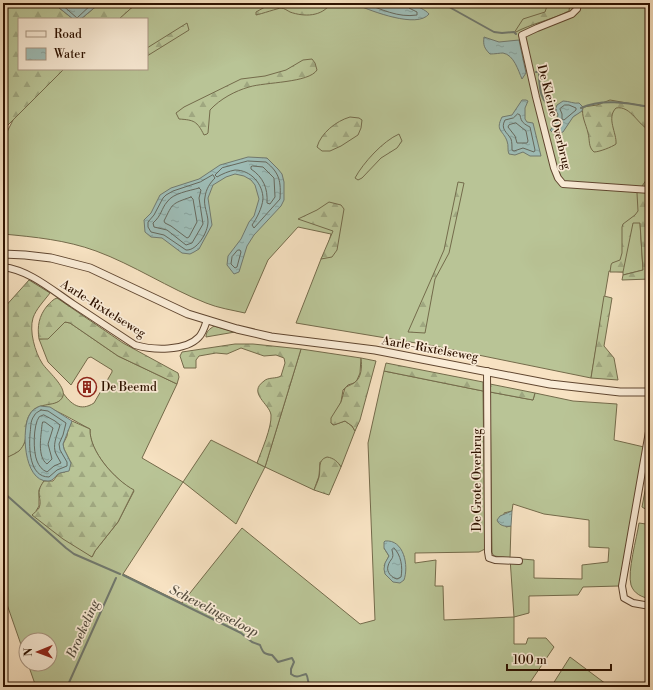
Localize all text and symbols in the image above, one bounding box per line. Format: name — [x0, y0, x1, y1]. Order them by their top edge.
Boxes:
legend — [18, 18, 148, 70]
text: Road — [54, 27, 82, 42]
text: Water — [53, 47, 86, 62]
street label: De Kleine Overbrug — [534, 63, 574, 172]
street label: Aarle-Rixtelseweg — [57, 276, 149, 342]
street label: Aarle-Rixtelseweg — [380, 333, 480, 365]
building icon: De Beemd — [76, 376, 98, 398]
place label: De Beemd — [101, 380, 157, 395]
street label: De Grote Overbrug — [470, 428, 485, 531]
water label: Schevelingseloop — [167, 582, 261, 640]
water label: Broekeling — [63, 596, 103, 661]
north arrow — [18, 632, 58, 672]
scale bar — [507, 646, 611, 672]
text: N — [22, 647, 36, 657]
text: 100 m — [513, 653, 547, 668]

